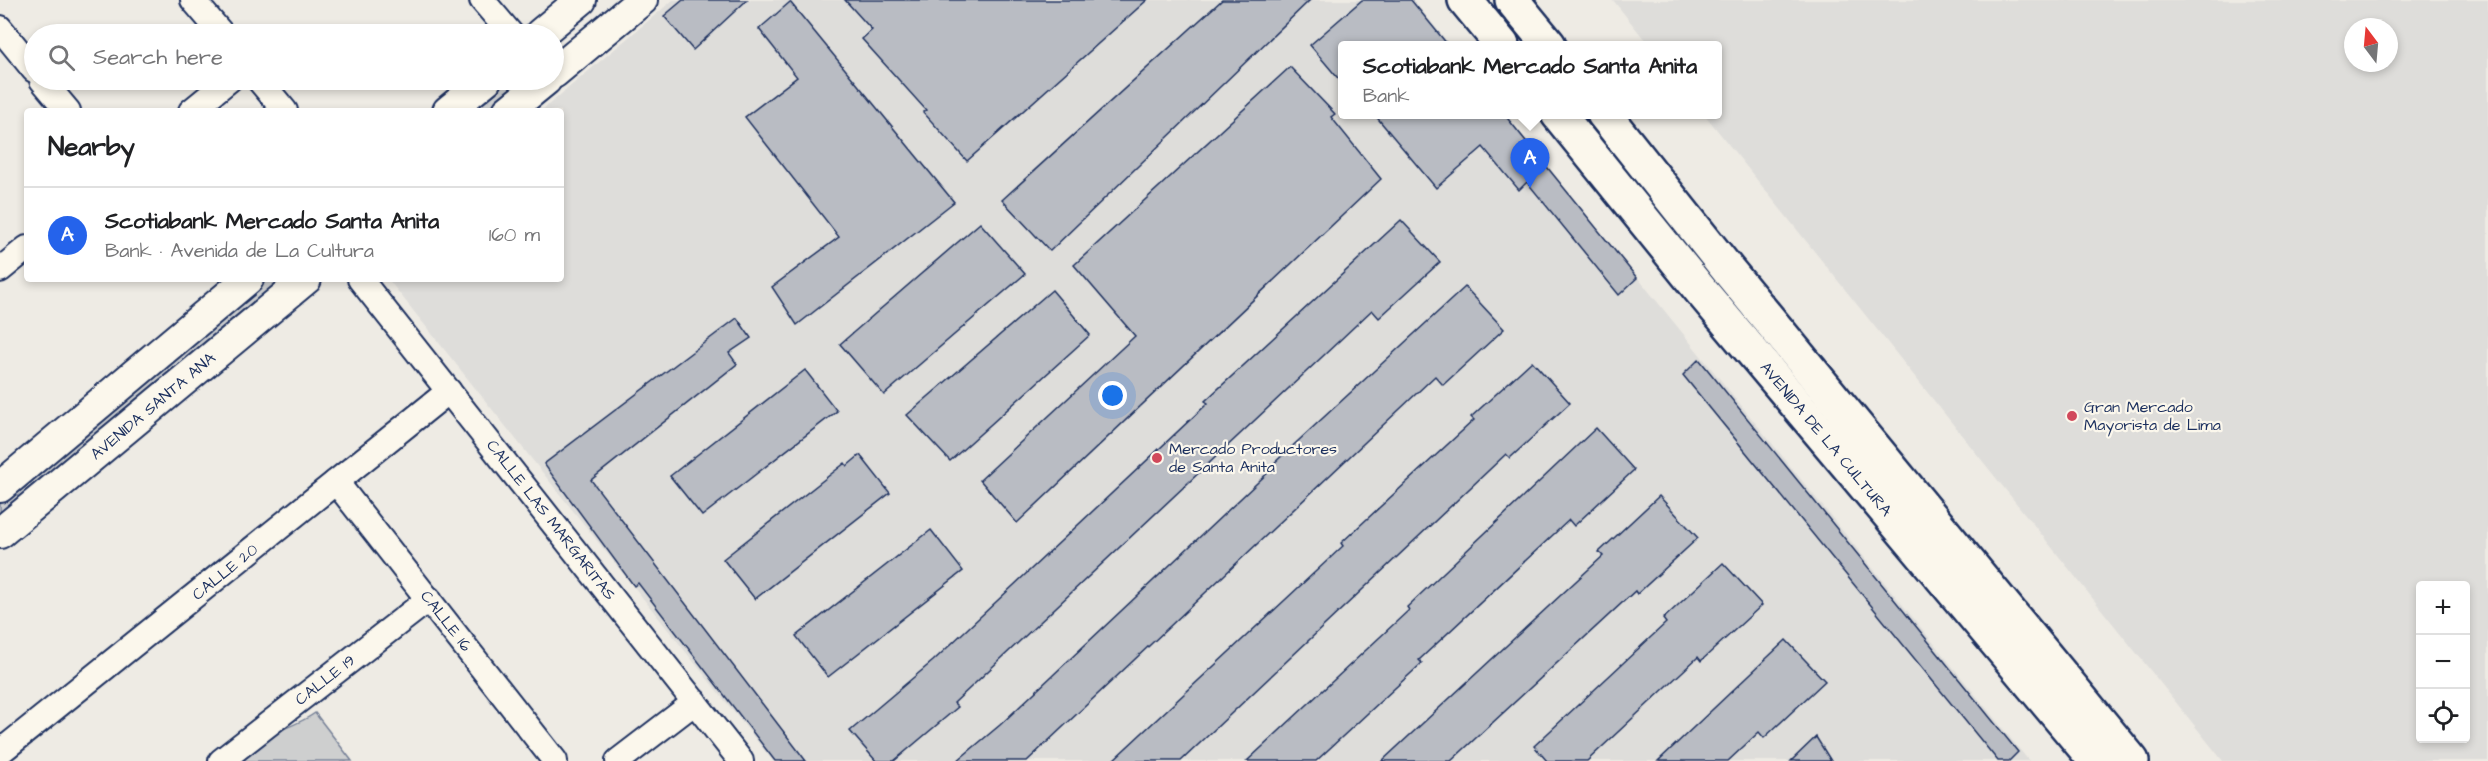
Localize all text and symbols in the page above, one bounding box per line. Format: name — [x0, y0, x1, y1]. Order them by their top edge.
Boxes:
north arrow — [2344, 18, 2398, 72]
search box — [24, 24, 564, 90]
icon: search — [45, 41, 78, 74]
popup — [1338, 41, 1722, 119]
text: Search here — [93, 42, 223, 73]
text: Scotiabank Mercado Santa Anita — [1363, 51, 1697, 82]
text: Bank — [1363, 82, 1410, 110]
text: Nearby — [48, 129, 135, 165]
pin: A — [1510, 138, 1550, 188]
text: Scotiabank Mercado Santa Anita — [105, 206, 439, 237]
text: A — [61, 221, 74, 249]
text: 160 m — [489, 221, 540, 249]
text: Bank · Avenida de La Cultura — [105, 237, 374, 265]
street label: AVENIDA SANTA ANA — [86, 347, 220, 465]
street label: AVENIDA DE LA CULTURA — [1755, 357, 1897, 521]
your location — [1098, 381, 1127, 410]
place label: Gran Mercado Mayorista de Lima — [2084, 396, 2221, 437]
marker: Gran Mercado Mayorista de Lima — [2065, 409, 2079, 423]
street label: CALLE LAS MARGARITAS — [481, 435, 621, 605]
place label: Mercado Productores de Santa Anita — [1169, 438, 1337, 478]
marker: Mercado Productores de Santa Anita — [1150, 451, 1164, 465]
street label: CALLE 20 — [187, 539, 263, 605]
map controls — [2416, 581, 2470, 743]
button: + — [2416, 581, 2470, 635]
street label: CALLE 16 — [415, 586, 477, 656]
button: − — [2416, 635, 2470, 689]
street label: CALLE 19 — [290, 650, 360, 710]
button: locate — [2416, 689, 2470, 743]

